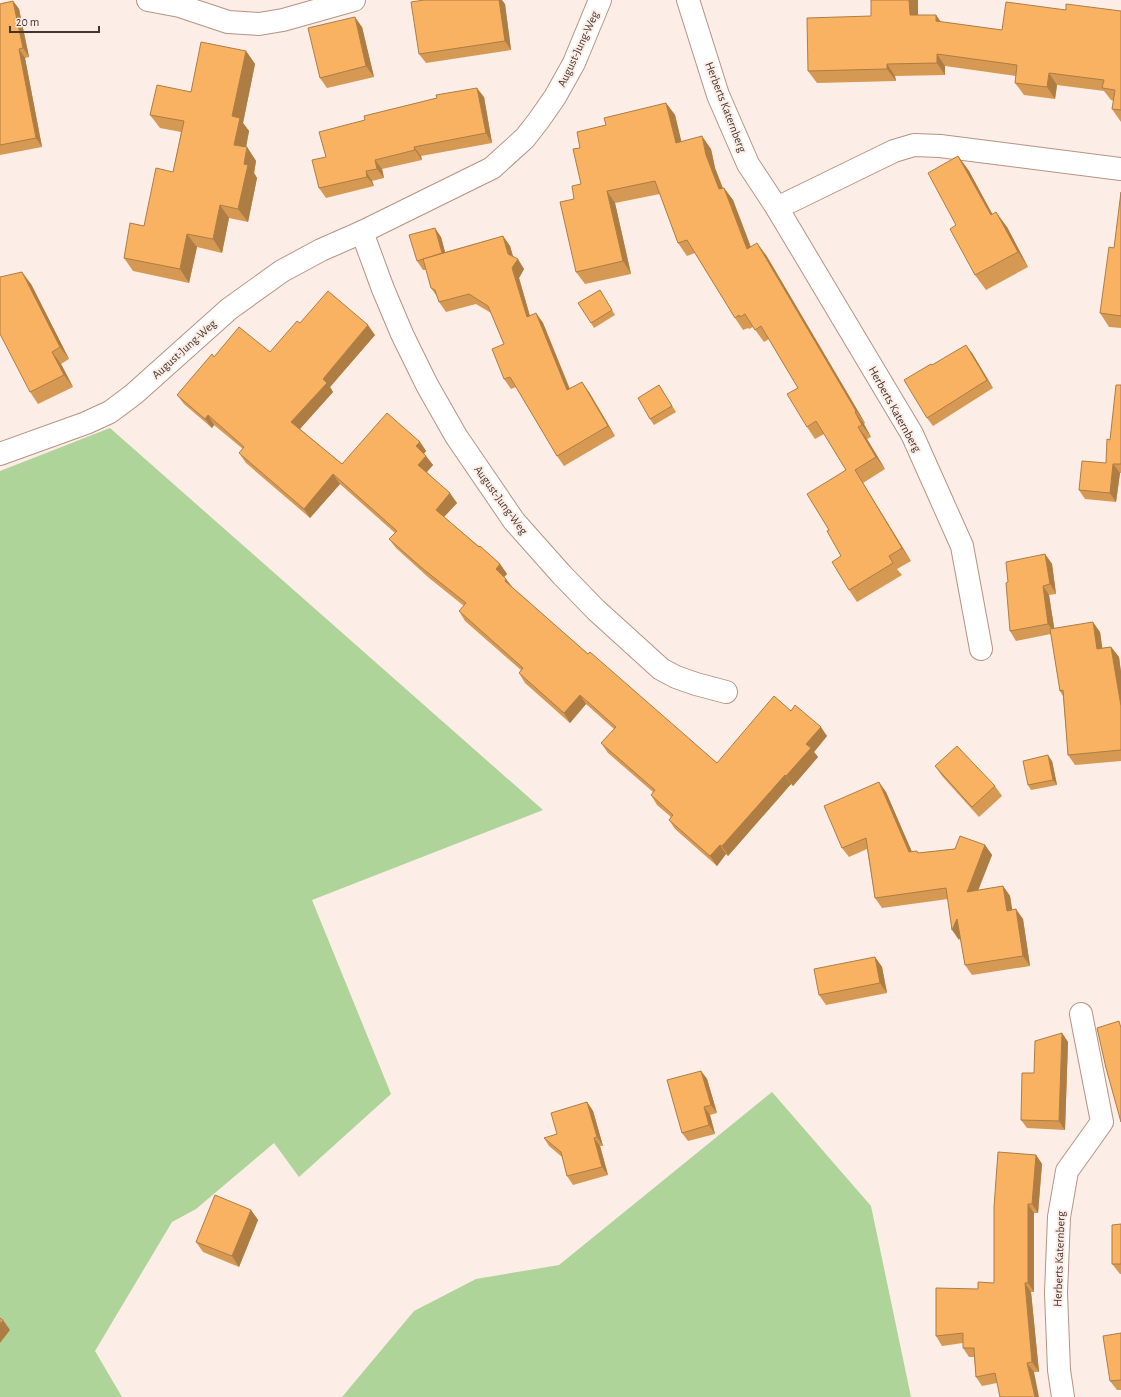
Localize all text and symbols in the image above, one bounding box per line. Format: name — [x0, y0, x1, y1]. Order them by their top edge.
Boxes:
scale bar — [10, 8, 99, 34]
street label: August-Jung-Weg — [555, 9, 601, 89]
text: 20 m — [16, 16, 39, 28]
street label: Herberts Katernberg — [703, 60, 749, 154]
street label: August-Jung-Weg — [150, 317, 219, 381]
street label: Herberts Katernberg — [867, 364, 924, 454]
street label: August-Jung-Weg — [472, 463, 530, 537]
street label: Herberts Katernberg — [1051, 1211, 1067, 1307]

